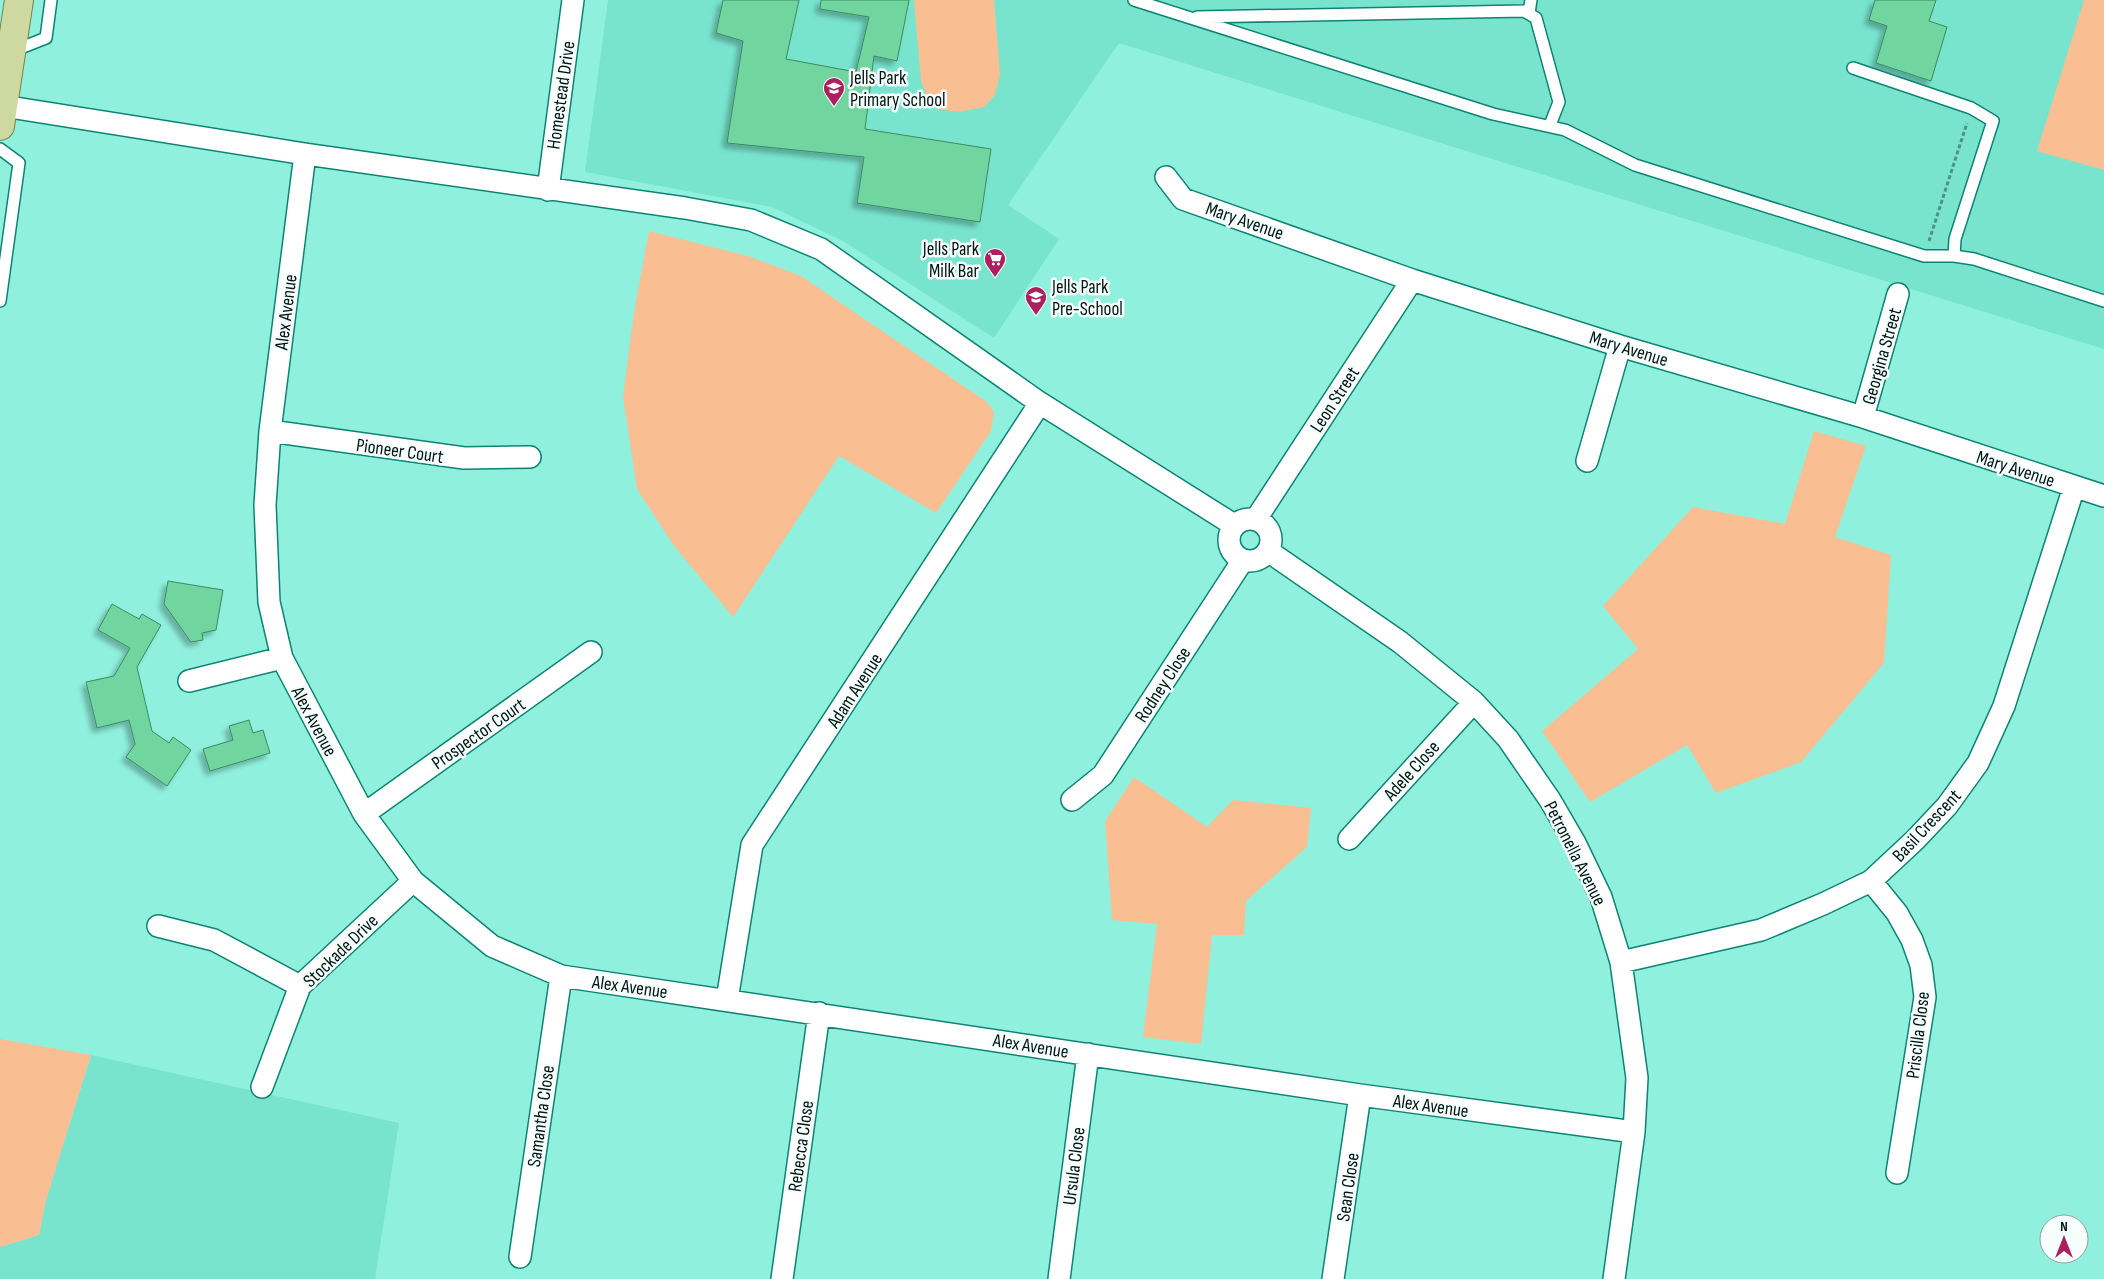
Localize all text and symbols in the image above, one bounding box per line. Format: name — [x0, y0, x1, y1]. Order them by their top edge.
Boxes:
street label: Homestead Drive — [543, 40, 580, 151]
place label: Jells Park Primary School — [849, 67, 946, 112]
school or university icon: Jells Park Primary School — [822, 76, 846, 107]
street label: Mary Avenue — [1202, 197, 1287, 245]
place label: Jells Park Milk Bar — [922, 238, 980, 283]
supermarket icon: Jells Park Milk Bar — [983, 247, 1007, 278]
street label: Alex Avenue — [270, 273, 303, 352]
place label: Jells Park Pre-School — [1051, 276, 1123, 321]
school or university icon: Jells Park Pre-School — [1024, 285, 1048, 316]
street label: Georgina Street — [1858, 305, 1907, 407]
street label: Mary Avenue — [1586, 327, 1671, 372]
street label: Leon Street — [1306, 363, 1365, 437]
street label: Pioneer Court — [355, 434, 445, 469]
street label: Mary Avenue — [1973, 446, 2058, 493]
street label: Rodney Close — [1130, 643, 1196, 727]
street label: Adam Avenue — [822, 649, 888, 733]
street label: Alex Avenue — [285, 682, 342, 761]
street label: Prospector Court — [428, 693, 530, 775]
street label: Adele Close — [1379, 736, 1445, 806]
street label: Basil Crescent — [1888, 785, 1967, 867]
street label: Petronella Avenue — [1539, 798, 1611, 910]
street label: Stockade Drive — [299, 910, 383, 993]
street label: Alex Avenue — [590, 971, 669, 1004]
street label: Priscilla Close — [1902, 990, 1935, 1080]
street label: Alex Avenue — [990, 1029, 1070, 1064]
street label: Samantha Close — [523, 1064, 560, 1169]
street label: Alex Avenue — [1391, 1090, 1470, 1123]
street label: Rebecca Close — [784, 1099, 819, 1193]
street label: Ursula Close — [1058, 1126, 1091, 1206]
street label: Sean Close — [1332, 1151, 1365, 1223]
north arrow — [2039, 1214, 2089, 1264]
text: N — [2060, 1218, 2068, 1235]

